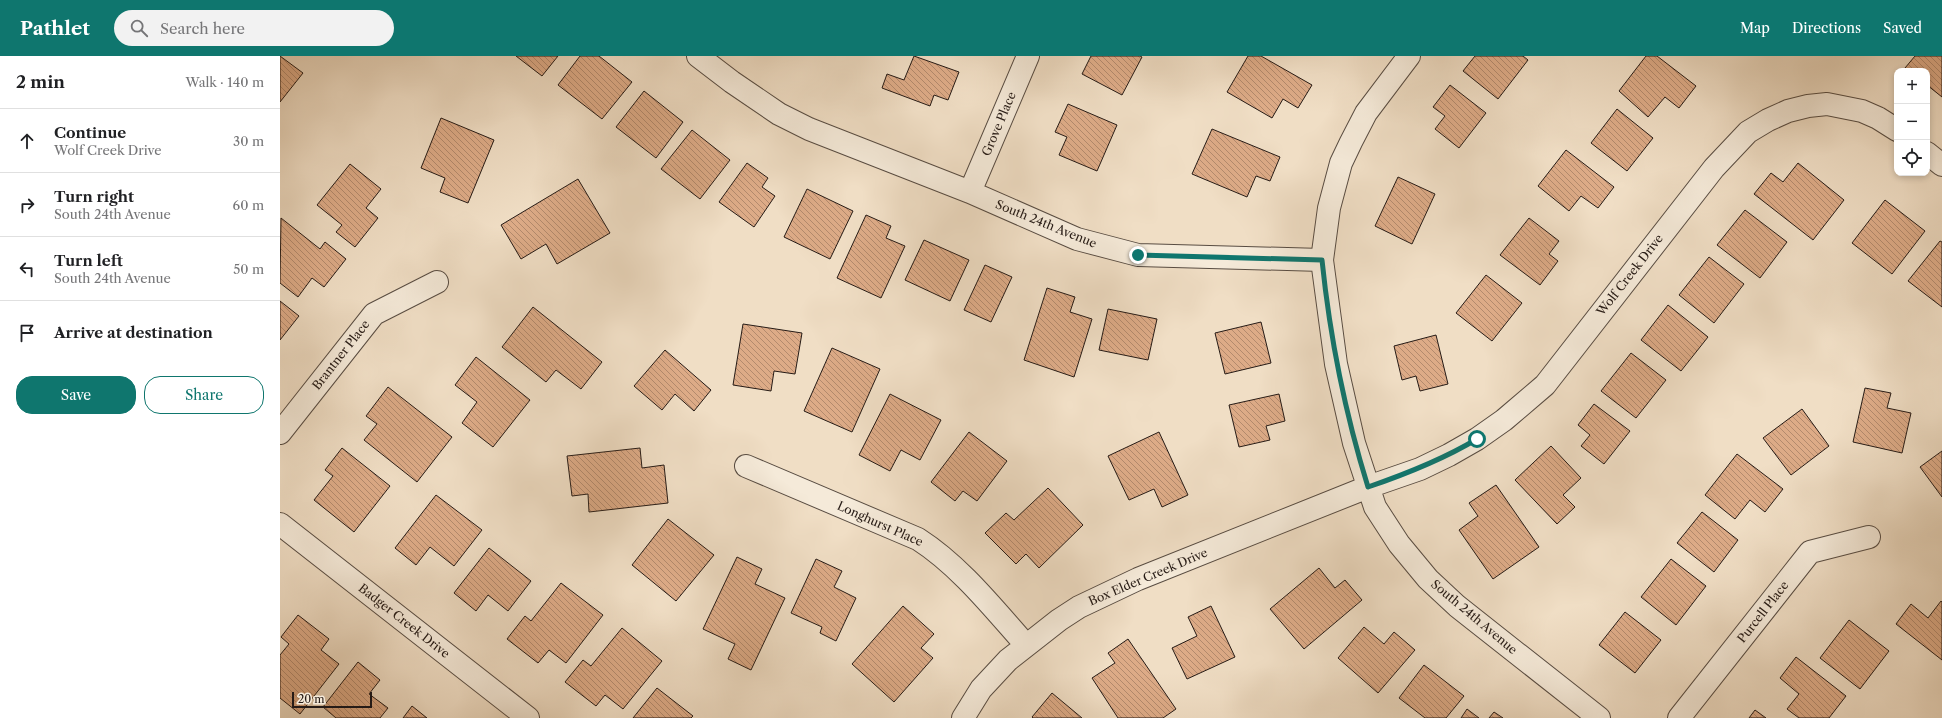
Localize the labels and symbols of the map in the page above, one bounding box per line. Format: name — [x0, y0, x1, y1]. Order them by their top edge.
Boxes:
street label: Grove Place — [978, 89, 1019, 158]
street label: South 24th Avenue — [993, 196, 1099, 251]
street label: Wolf Creek Drive — [1593, 231, 1666, 319]
route end — [1129, 246, 1147, 264]
street label: Brantner Place — [309, 317, 373, 393]
route start — [1468, 430, 1486, 448]
street label: Longhurst Place — [835, 498, 926, 549]
street label: Box Elder Creek Drive — [1086, 545, 1210, 608]
street label: South 24th Avenue — [1428, 576, 1521, 657]
street label: Purcell Place — [1734, 578, 1792, 646]
street label: Badger Creek Drive — [356, 580, 453, 661]
scale bar — [292, 690, 372, 709]

